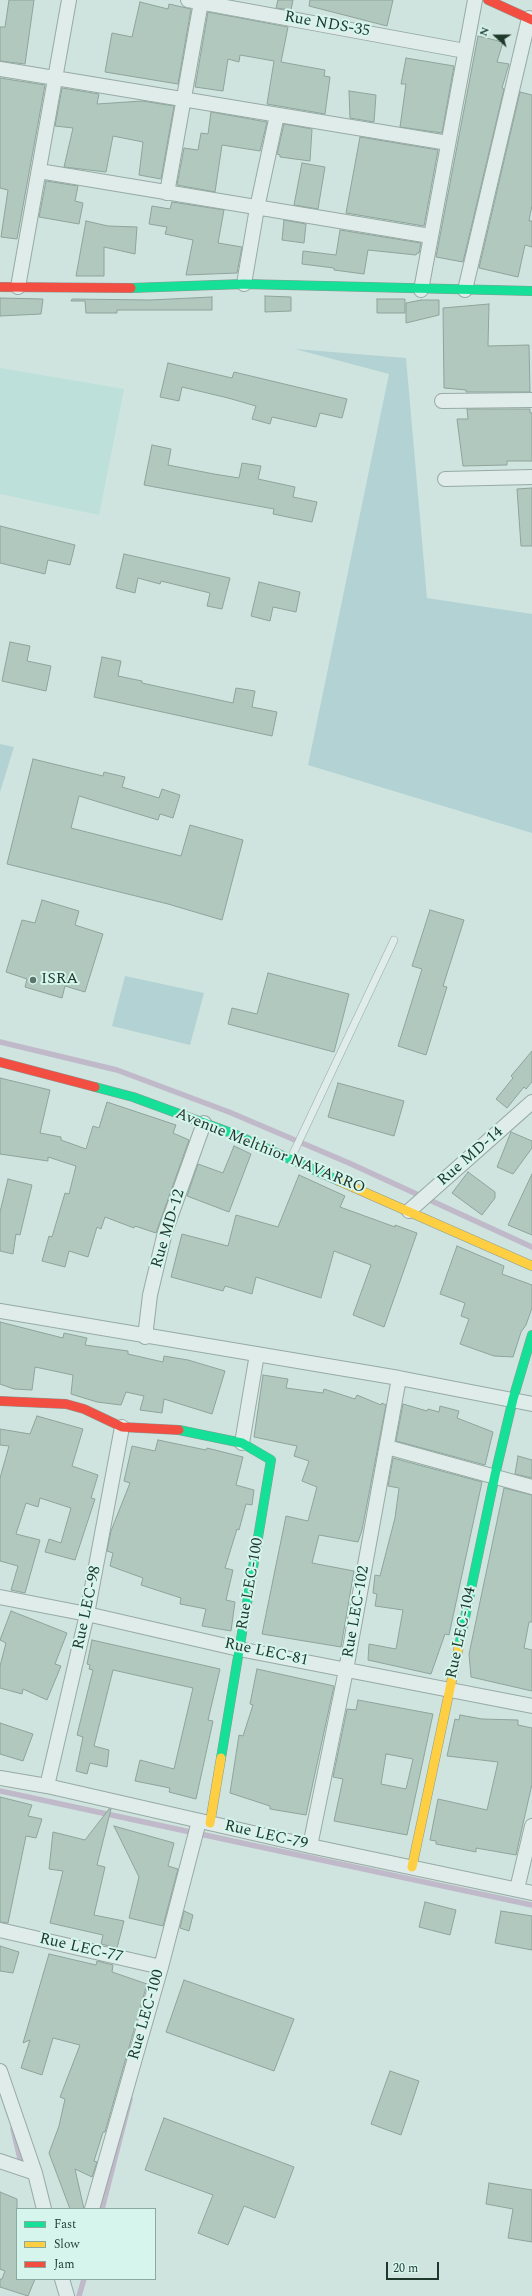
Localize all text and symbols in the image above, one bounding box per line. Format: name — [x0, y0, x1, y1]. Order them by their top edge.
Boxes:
street label: Rue NDS-35 — [283, 8, 371, 42]
north arrow — [476, 16, 516, 56]
text: N — [475, 24, 494, 39]
place label: ISRA — [41, 970, 78, 990]
marker: ISRA — [28, 975, 38, 985]
street label: Avenue Melthior NAVARRO — [172, 1105, 368, 1199]
street label: Rue MD-14 — [434, 1123, 508, 1191]
street label: Rue MD-12 — [148, 1187, 190, 1271]
street label: Rue LEC-100 — [233, 1536, 269, 1632]
street label: Rue LEC-98 — [70, 1564, 106, 1652]
street label: Rue LEC-102 — [339, 1564, 375, 1660]
street label: Rue LEC-104 — [443, 1585, 481, 1681]
street label: Rue LEC-81 — [222, 1635, 310, 1671]
street label: Rue LEC-79 — [222, 1817, 310, 1855]
street label: Rue LEC-77 — [37, 1930, 125, 1968]
street label: Rue LEC-100 — [125, 1968, 169, 2062]
legend — [16, 2208, 156, 2280]
text: Fast — [54, 2215, 76, 2234]
text: Slow — [54, 2235, 79, 2254]
scale bar — [388, 2254, 441, 2280]
text: Jam — [54, 2255, 75, 2274]
text: 20 m — [393, 2259, 418, 2278]

